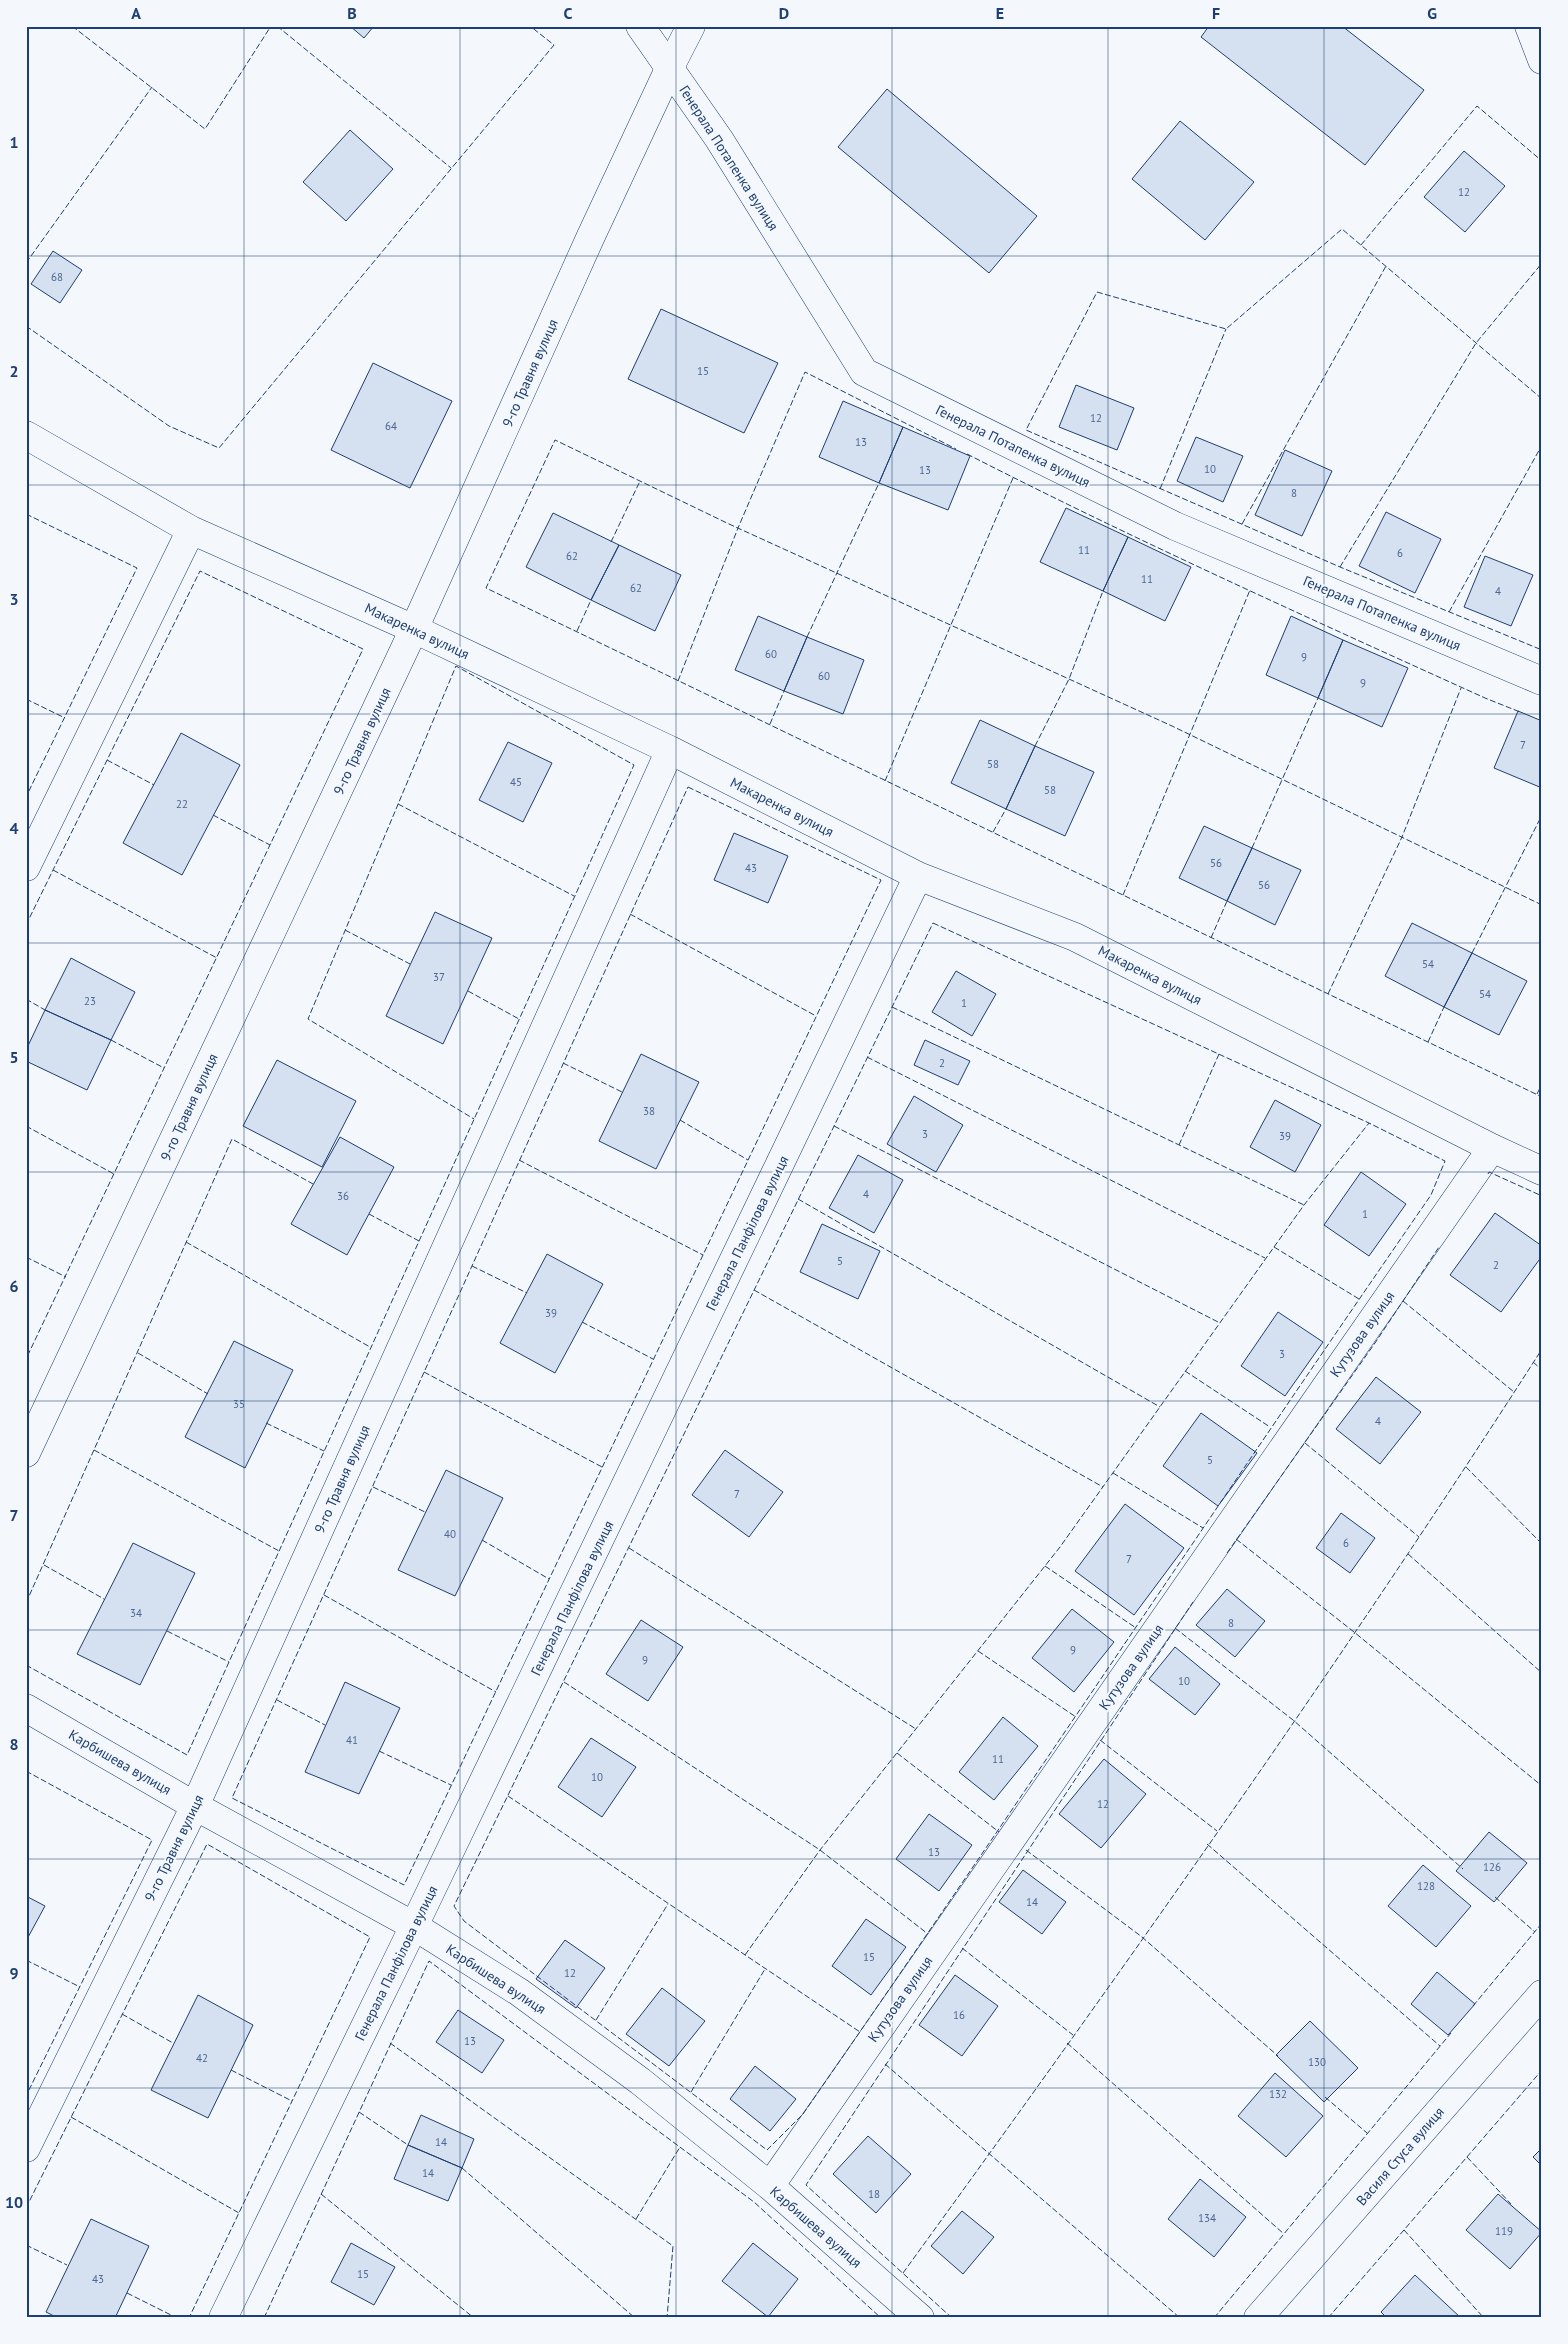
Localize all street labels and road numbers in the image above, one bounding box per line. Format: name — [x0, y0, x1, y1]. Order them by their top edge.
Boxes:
street label: Генерала Потапенка вулиця — [675, 82, 783, 234]
street label: 9-го Травня вулиця — [498, 316, 562, 430]
street label: Генерала Потапенка вулиця — [933, 401, 1093, 491]
street label: Генерала Потапенка вулиця — [1300, 572, 1464, 654]
street label: Макаренка вулиця — [362, 599, 472, 663]
street label: 9-го Травня вулиця — [329, 684, 395, 798]
street label: Макаренка вулиця — [727, 773, 837, 841]
street label: Макаренка вулиця — [1095, 941, 1205, 1009]
street label: 9-го Травня вулиця — [156, 1050, 222, 1164]
street label: Генерала Панфілова вулиця — [702, 1153, 792, 1313]
street label: Кутузова вулиця — [1326, 1288, 1398, 1380]
street label: 9-го Травня вулиця — [310, 1422, 374, 1536]
street label: Генерала Панфілова вулиця — [527, 1518, 617, 1678]
street label: Кутузова вулиця — [1095, 1621, 1167, 1713]
street label: Карбишева вулиця — [65, 1725, 175, 1799]
street label: 9-го Травня вулиця — [140, 1792, 208, 1904]
street label: Генерала Панфілова вулиця — [351, 1883, 441, 2043]
street label: Карбишева вулиця — [443, 1940, 549, 2018]
street label: Кутузова вулиця — [864, 1953, 936, 2045]
street label: Василя Стуса вулиця — [1352, 2103, 1448, 2209]
street label: Карбишева вулиця — [766, 2182, 866, 2272]

